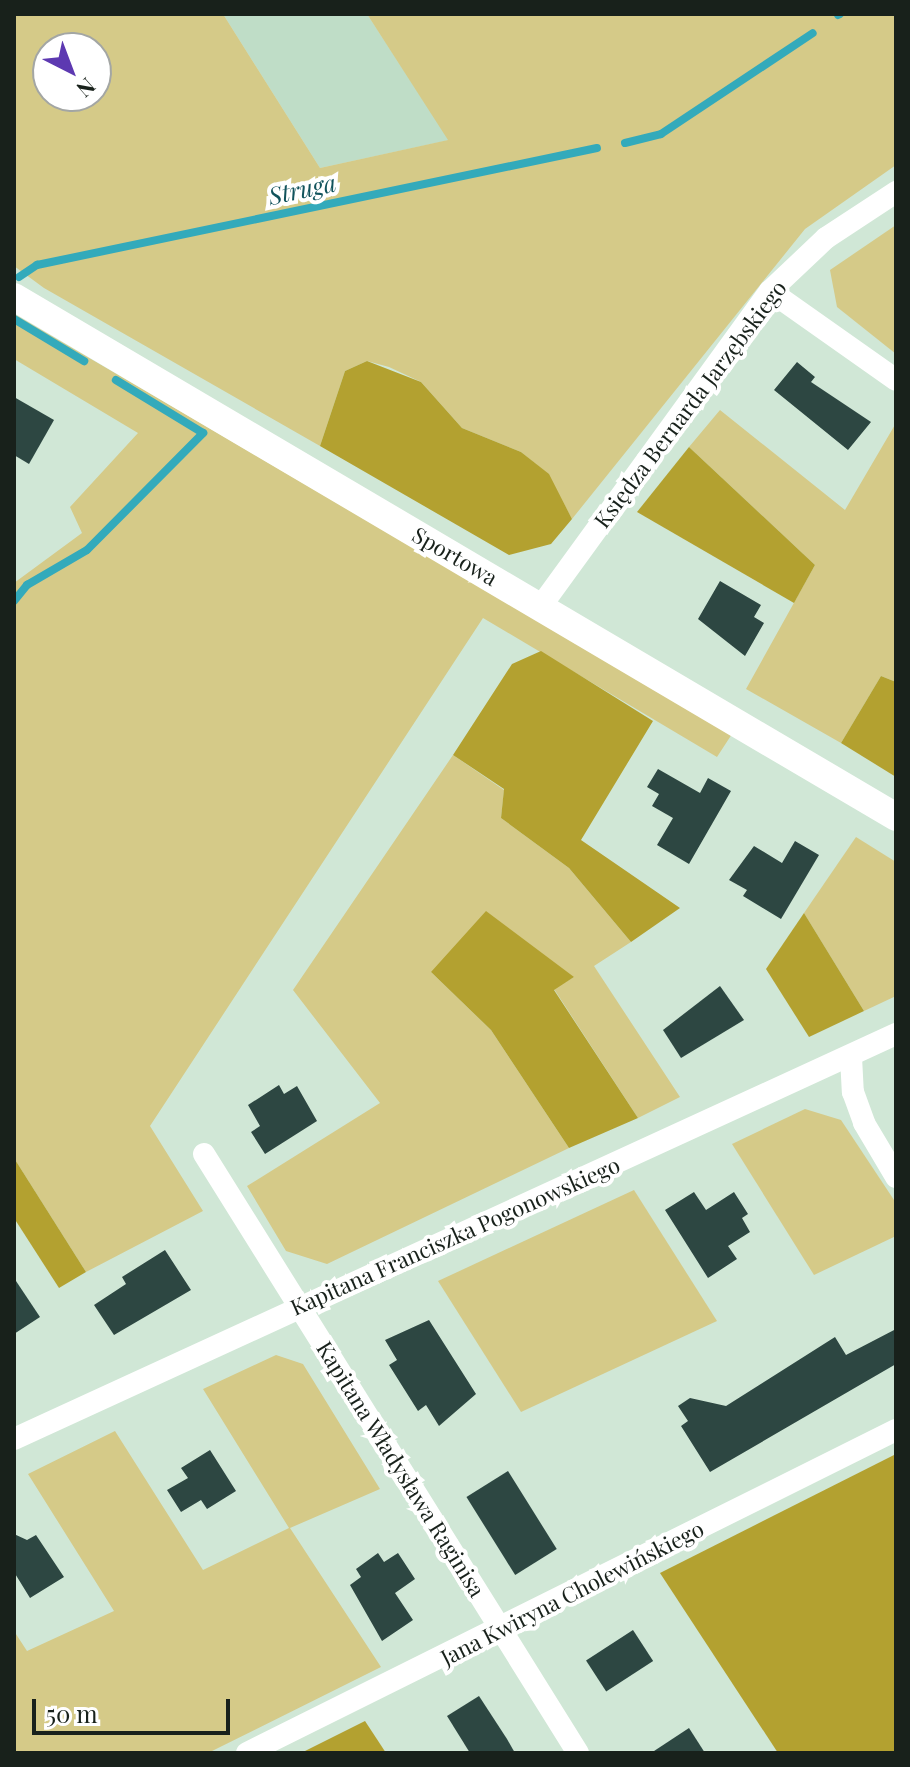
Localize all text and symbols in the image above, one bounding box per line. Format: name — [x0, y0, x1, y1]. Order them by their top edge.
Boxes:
north arrow — [32, 32, 112, 112]
text: N — [71, 72, 103, 105]
water label: Struga — [265, 168, 339, 210]
street label: Księdza Bernarda Jarzębskiego — [588, 275, 792, 533]
street label: Sportowa — [408, 521, 502, 591]
street label: Kapitana Franciszka Pogonowskiego — [286, 1151, 624, 1321]
street label: Kapitana Władysława Raginisa — [311, 1336, 491, 1602]
street label: Jana Kwiryna Cholewińskiego — [436, 1515, 708, 1671]
scale bar — [36, 1683, 234, 1733]
text: 50 m — [46, 1697, 98, 1729]

